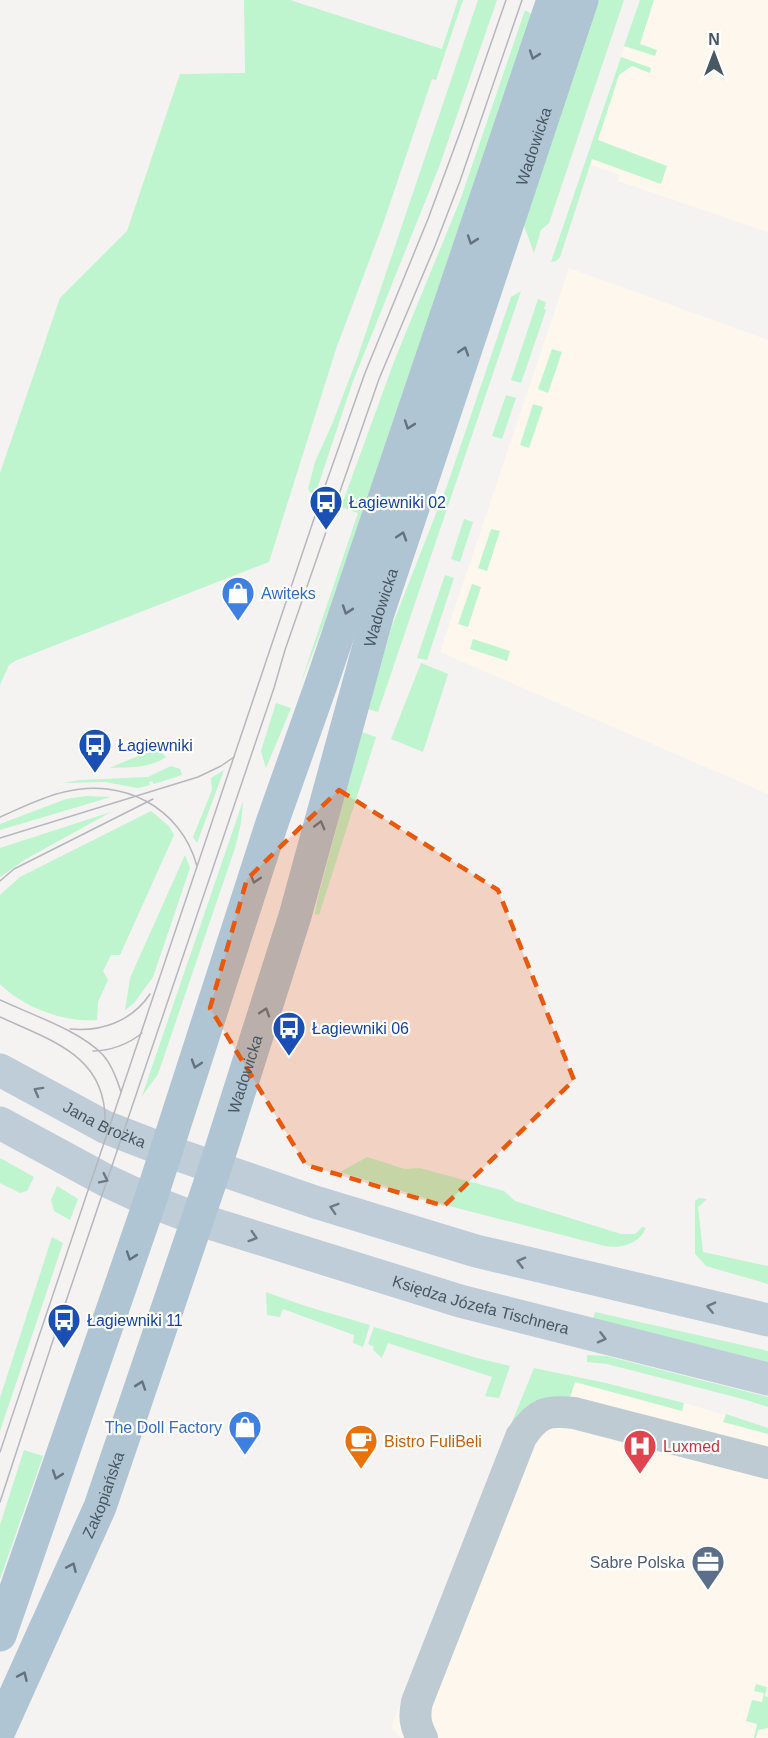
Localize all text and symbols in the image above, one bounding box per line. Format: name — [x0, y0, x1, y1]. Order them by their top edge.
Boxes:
north arrow — [684, 24, 744, 84]
text: N — [708, 31, 720, 48]
one-way arrow — [529, 49, 542, 60]
street label: Wadowicka — [512, 105, 554, 187]
one-way arrow — [467, 234, 479, 245]
one-way arrow — [456, 346, 469, 357]
one-way arrow — [404, 419, 417, 430]
bus stop icon: Łagiewniki 02 — [308, 484, 344, 531]
place label: Łagiewniki 02 — [349, 494, 446, 511]
one-way arrow — [395, 531, 407, 542]
street label: Wadowicka — [361, 566, 401, 649]
shop icon: Awiteks — [220, 575, 256, 622]
place label: Awiteks — [261, 585, 316, 602]
one-way arrow — [341, 604, 354, 614]
bus stop icon: Łagiewniki — [77, 727, 113, 774]
place label: Łagiewniki — [118, 737, 193, 754]
one-way arrow — [312, 820, 325, 830]
one-way arrow — [250, 873, 262, 883]
one-way arrow — [257, 1007, 270, 1018]
bus stop icon: Łagiewniki 06 — [271, 1010, 307, 1057]
place label: Łagiewniki 06 — [312, 1020, 409, 1037]
street label: Wadowicka — [224, 1033, 265, 1115]
one-way arrow — [190, 1058, 203, 1069]
one-way arrow — [34, 1087, 44, 1098]
street label: Jana Brożka — [61, 1098, 148, 1150]
one-way arrow — [97, 1172, 108, 1184]
one-way arrow — [329, 1203, 340, 1215]
one-way arrow — [247, 1230, 258, 1242]
one-way arrow — [125, 1251, 138, 1261]
one-way arrow — [517, 1256, 527, 1269]
street label: Księdza Józefa Tischnera — [390, 1272, 571, 1337]
one-way arrow — [706, 1301, 716, 1314]
bus stop icon: Łagiewniki 11 — [46, 1302, 82, 1349]
place label: Łagiewniki 11 — [87, 1312, 183, 1329]
one-way arrow — [596, 1330, 606, 1343]
one-way arrow — [133, 1380, 146, 1391]
shop icon: The Doll Factory — [227, 1409, 263, 1456]
place label: The Doll Factory — [105, 1419, 222, 1436]
cafe icon: Bistro FuliBeli — [343, 1423, 379, 1470]
hospital icon: Luxmed — [622, 1428, 658, 1475]
place label: Bistro FuliBeli — [384, 1433, 482, 1450]
place label: Luxmed — [663, 1438, 720, 1455]
street label: Zakopiańska — [79, 1449, 127, 1540]
one-way arrow — [51, 1469, 64, 1480]
office icon: Sabre Polska — [690, 1544, 726, 1591]
place label: Sabre Polska — [590, 1554, 685, 1571]
one-way arrow — [65, 1563, 77, 1574]
one-way arrow — [16, 1671, 28, 1682]

